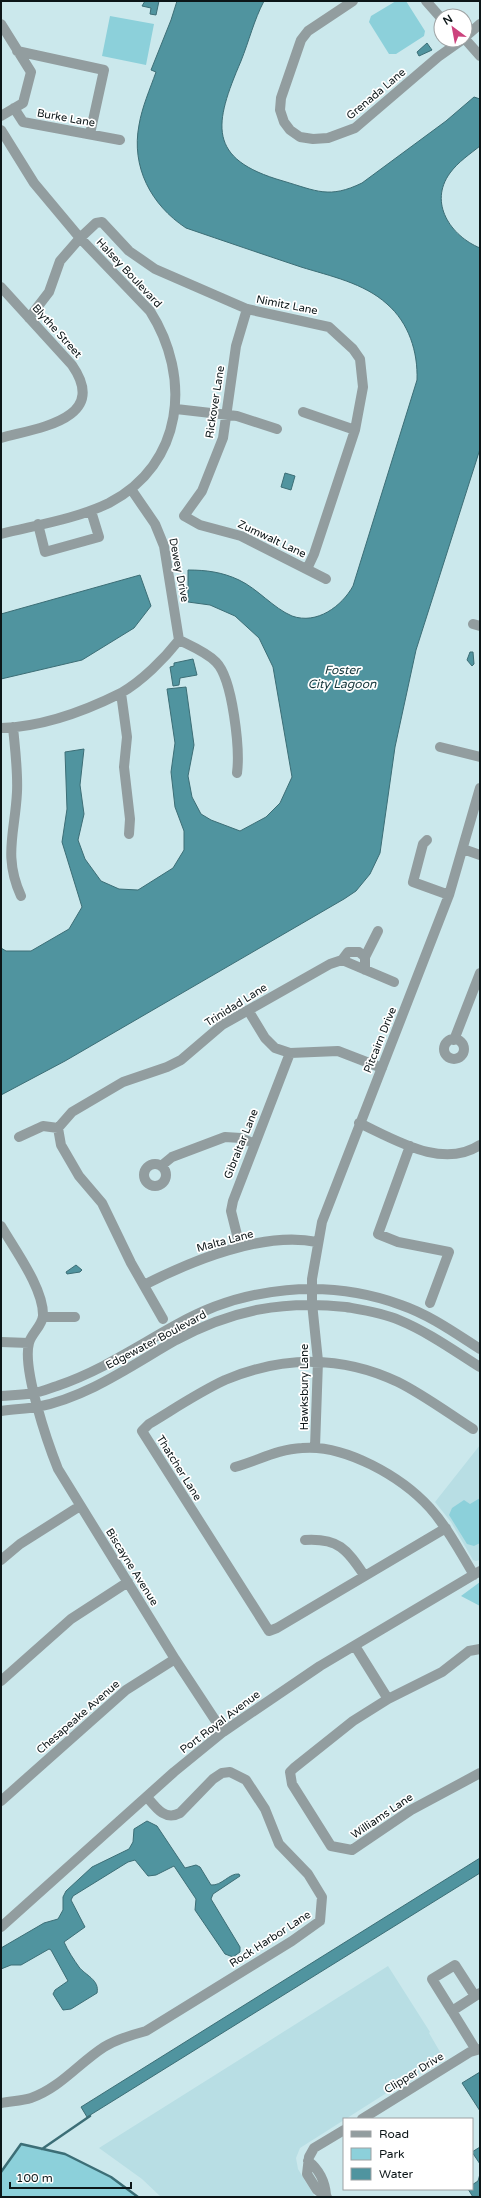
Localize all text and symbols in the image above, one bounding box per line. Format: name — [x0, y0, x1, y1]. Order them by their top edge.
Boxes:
north arrow — [433, 8, 473, 48]
text: N — [441, 12, 455, 28]
street label: Grenada Lane — [344, 66, 408, 122]
street label: Burke Lane — [36, 106, 96, 130]
street label: Halsey Boulevard — [93, 236, 165, 310]
street label: Nimitz Lane — [255, 293, 319, 317]
street label: Blythe Street — [29, 301, 85, 361]
street label: Rickover Lane — [203, 365, 227, 439]
street label: Zumwalt Lane — [236, 518, 308, 560]
street label: Dewey Drive — [166, 537, 192, 603]
water label: Foster City Lagoon — [308, 663, 377, 691]
street label: Trinidad Lane — [203, 981, 269, 1029]
street label: Pitcairn Drive — [361, 1005, 399, 1075]
street label: Gibraltar Lane — [221, 1107, 261, 1181]
street label: Malta Lane — [195, 1227, 255, 1255]
street label: Edgewater Boulevard — [104, 1308, 208, 1372]
street label: Hawksbury Lane — [298, 1344, 311, 1430]
street label: Thatcher Lane — [154, 1433, 204, 1503]
street label: Biscayne Avenue — [103, 1526, 161, 1608]
street label: Chesapeake Avenue — [34, 1677, 122, 1757]
street label: Port Royal Avenue — [177, 1688, 263, 1756]
street label: Williams Lane — [349, 1791, 415, 1841]
street label: Rock Harbor Lane — [227, 1908, 313, 1970]
street label: Clipper Drive — [382, 2050, 446, 2096]
legend — [343, 2118, 473, 2190]
text: Road — [379, 2127, 409, 2141]
text: Park — [379, 2147, 405, 2161]
scale bar — [10, 2164, 131, 2190]
text: Water — [379, 2167, 414, 2181]
text: 100 m — [16, 2171, 53, 2185]

